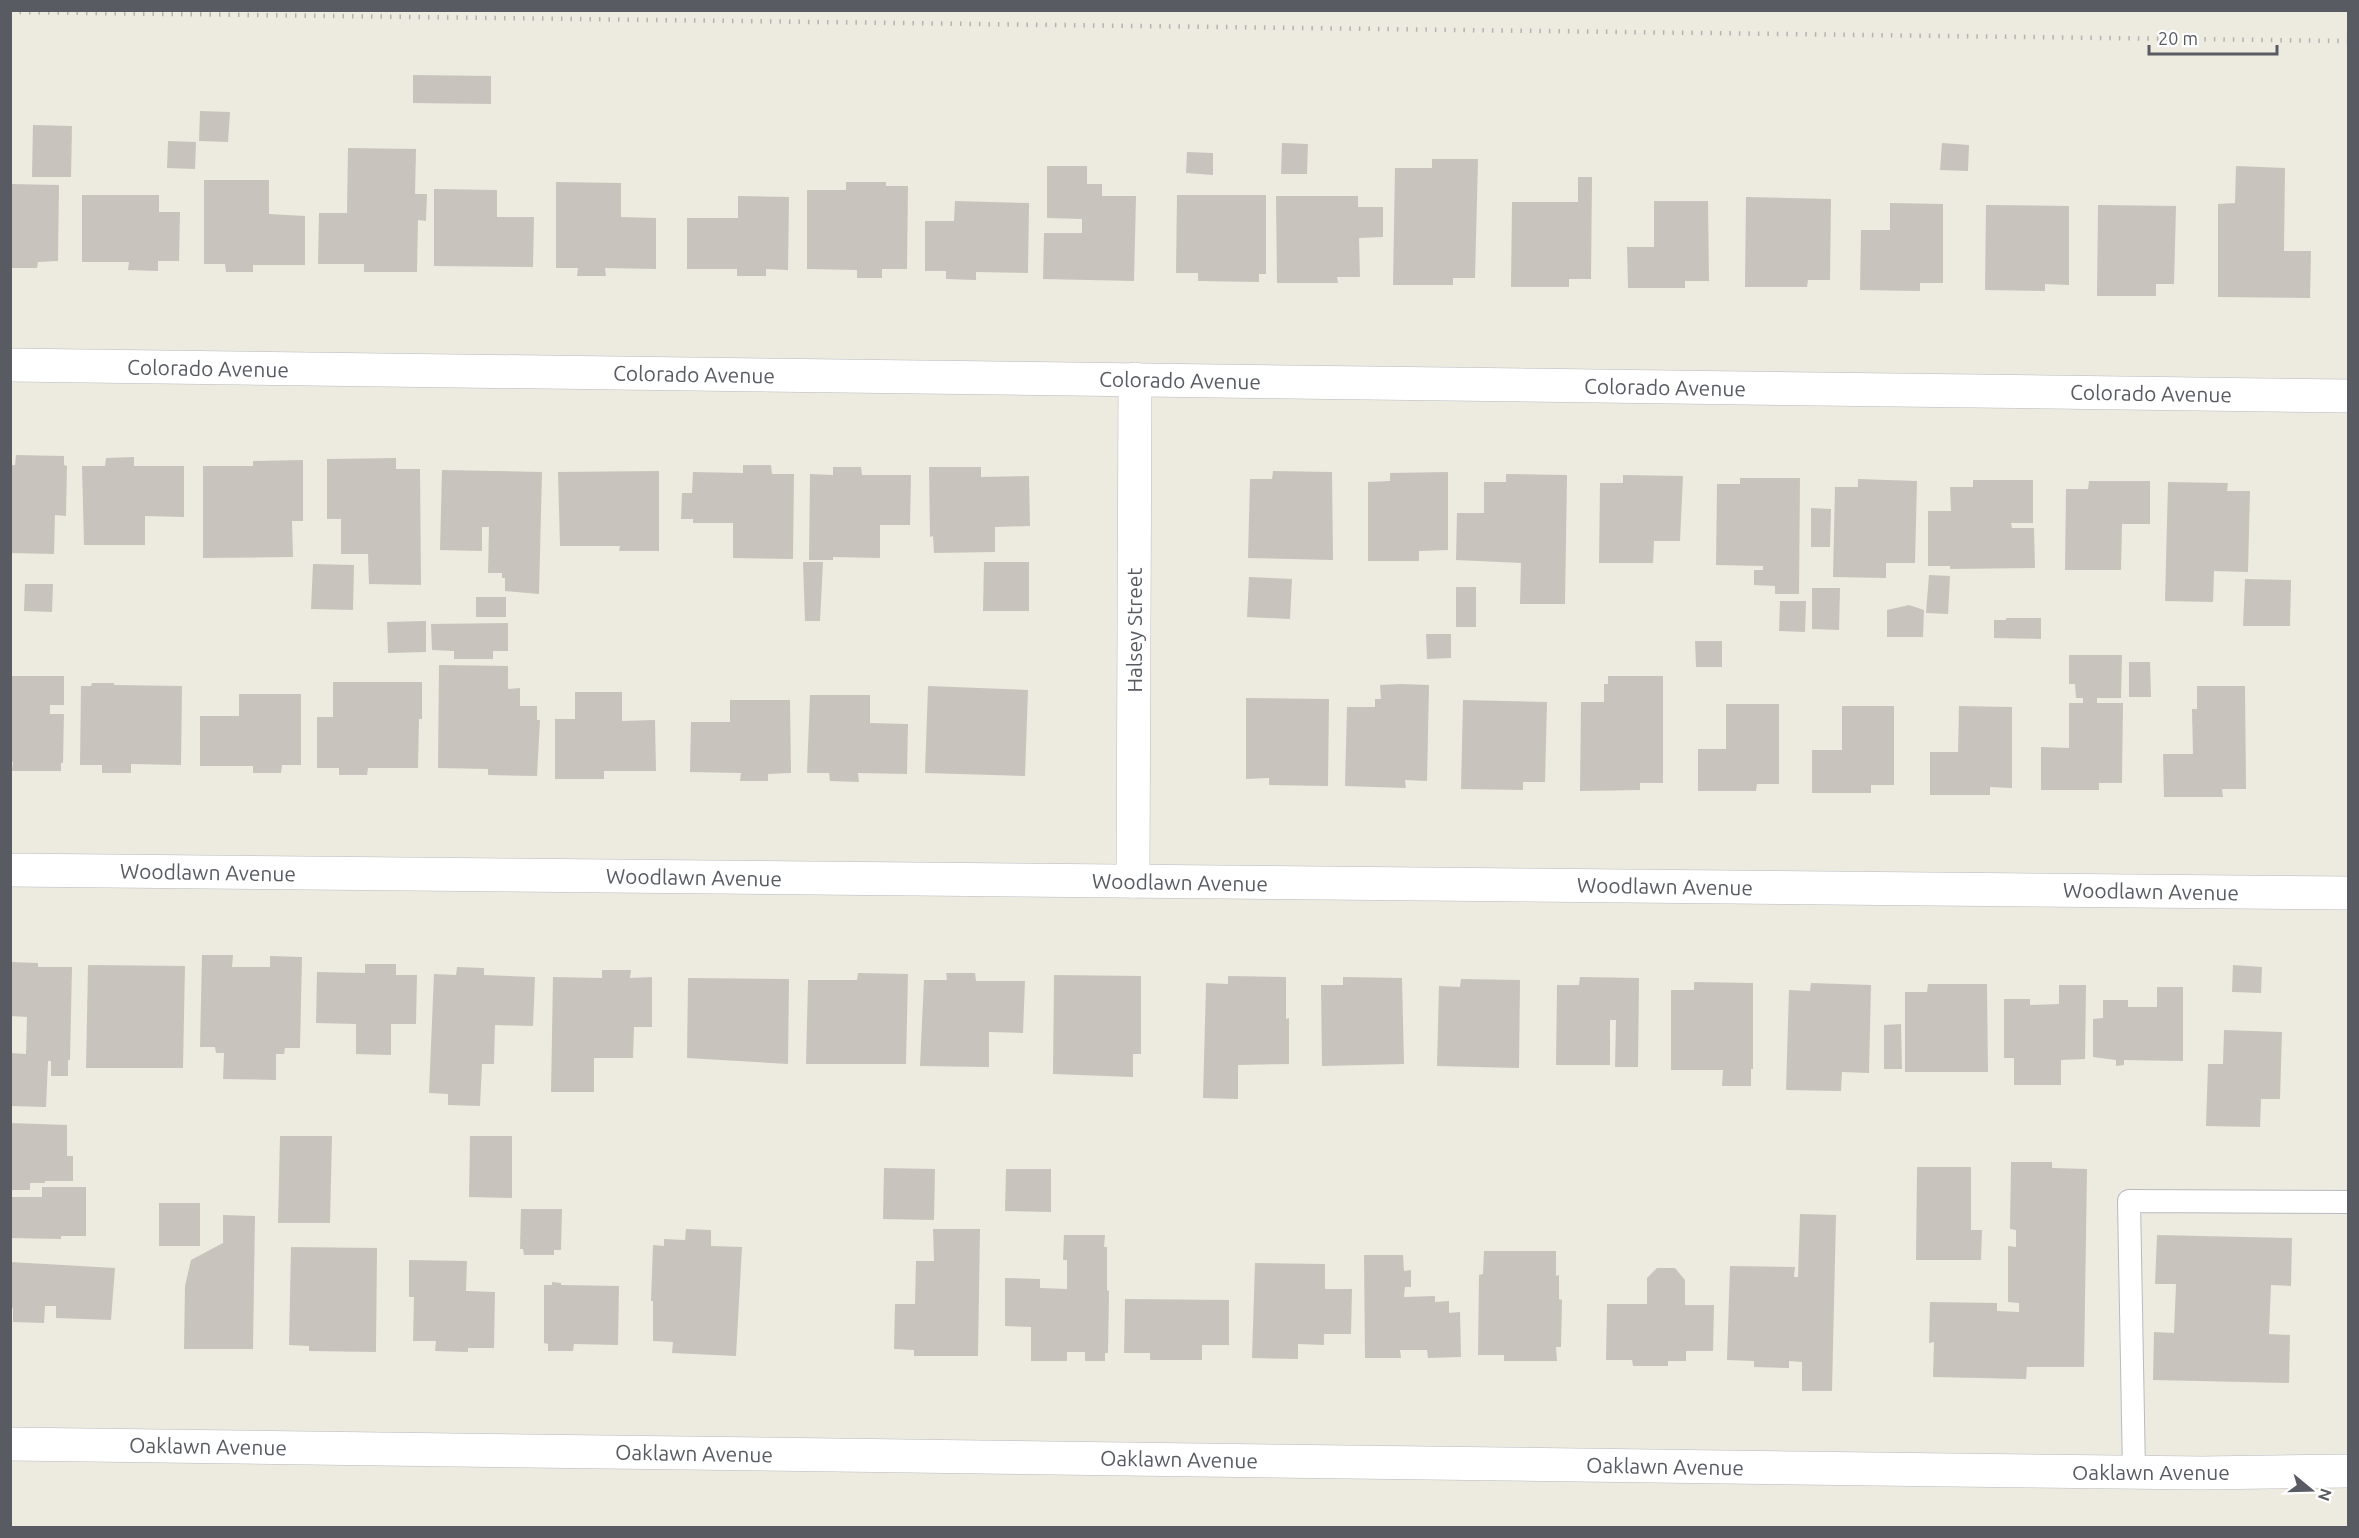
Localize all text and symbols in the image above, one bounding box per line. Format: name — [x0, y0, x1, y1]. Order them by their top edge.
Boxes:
scale bar — [2149, 18, 2276, 56]
text: 20 m — [2158, 28, 2198, 48]
street label: Colorado Avenue — [127, 355, 289, 381]
street label: Colorado Avenue — [613, 361, 775, 387]
street label: Colorado Avenue — [1099, 367, 1261, 393]
street label: Colorado Avenue — [1584, 374, 1746, 400]
street label: Colorado Avenue — [2070, 380, 2232, 406]
street label: Halsey Street — [1122, 567, 1146, 693]
street label: Woodlawn Avenue — [120, 858, 296, 886]
street label: Woodlawn Avenue — [606, 863, 782, 891]
street label: Woodlawn Avenue — [1092, 868, 1268, 896]
street label: Woodlawn Avenue — [1577, 872, 1753, 900]
street label: Woodlawn Avenue — [2063, 877, 2239, 905]
street label: Oaklawn Avenue — [129, 1433, 287, 1459]
street label: Oaklawn Avenue — [615, 1440, 773, 1466]
street label: Oaklawn Avenue — [1100, 1446, 1258, 1472]
street label: Oaklawn Avenue — [1586, 1453, 1744, 1479]
street label: Oaklawn Avenue — [2072, 1460, 2230, 1484]
north arrow — [2281, 1460, 2341, 1520]
text: N — [2315, 1486, 2336, 1503]

